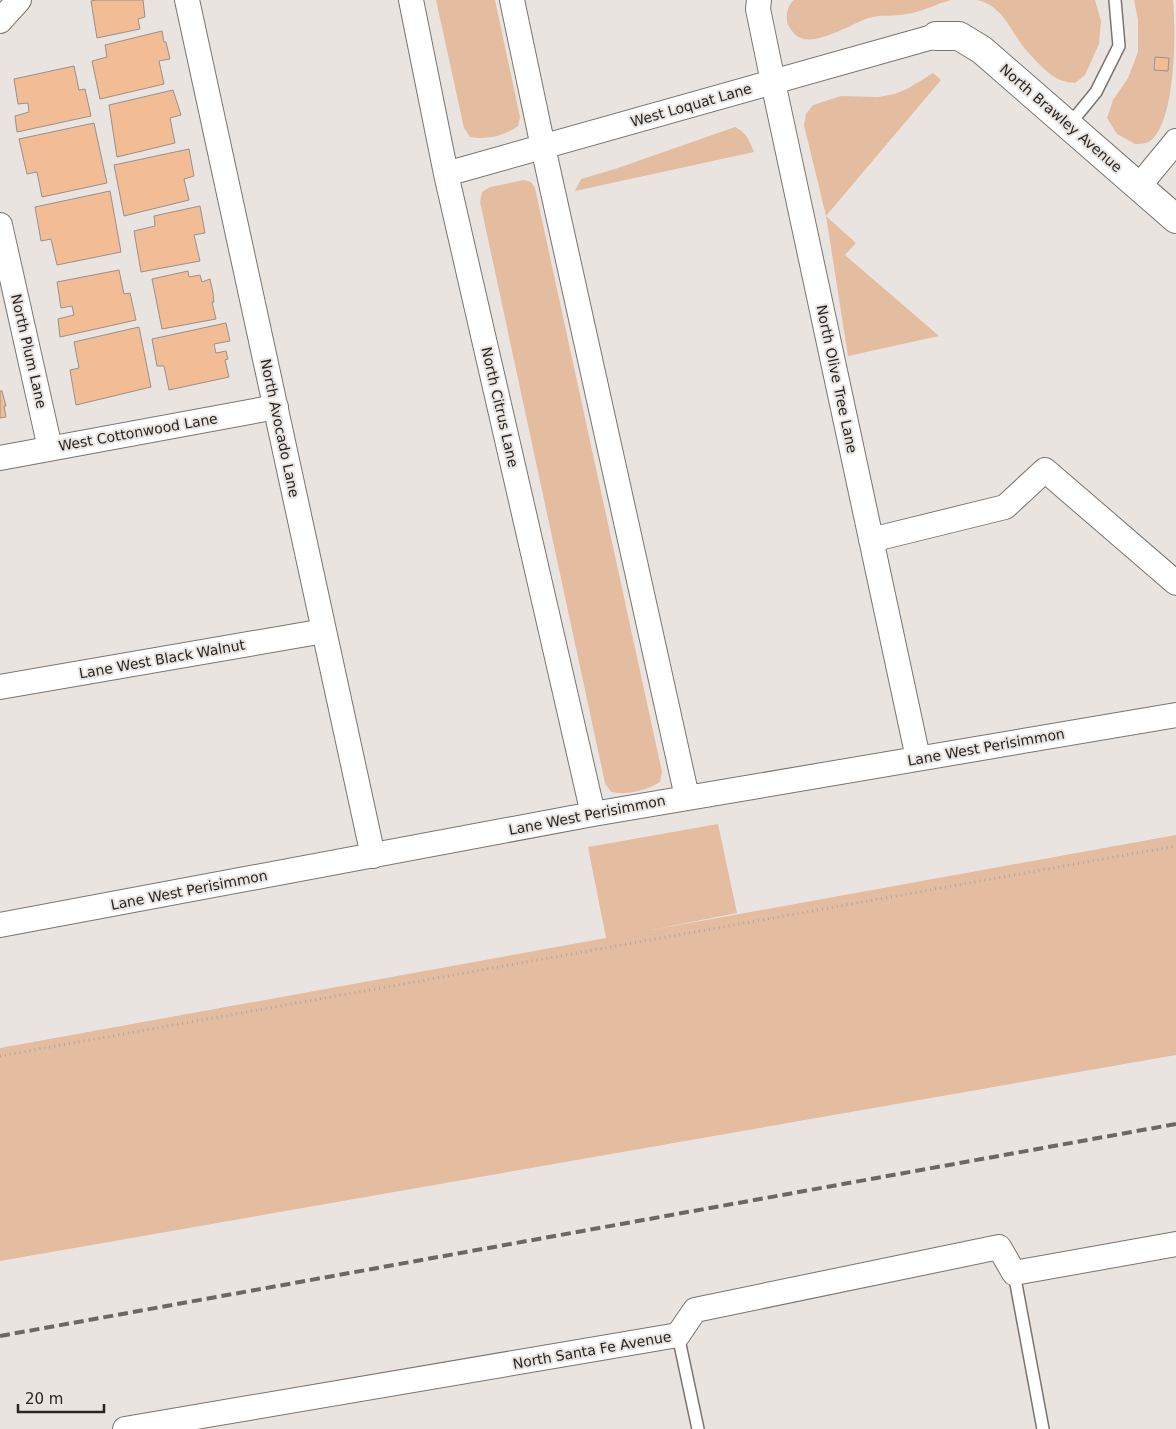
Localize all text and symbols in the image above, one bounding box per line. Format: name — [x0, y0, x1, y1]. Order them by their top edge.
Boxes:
street label: North Brawley Avenue — [997, 61, 1125, 175]
street label: West Loquat Lane — [629, 80, 753, 130]
street label: North Plum Lane — [8, 292, 50, 410]
street label: North Olive Tree Lane — [813, 303, 861, 455]
street label: North Citrus Lane — [478, 345, 522, 469]
street label: North Avocado Lane — [257, 357, 303, 499]
street label: West Cottonwood Lane — [57, 410, 219, 454]
street label: Lane West Black Walnut — [78, 636, 247, 681]
street label: Lane West Perisimmon — [906, 725, 1066, 769]
street label: Lane West Perisimmon — [507, 792, 667, 838]
street label: Lane West Perisimmon — [109, 867, 269, 913]
street label: North Santa Fe Avenue — [511, 1328, 673, 1372]
scale bar — [18, 1382, 104, 1414]
text: 20 m — [25, 1390, 63, 1408]

